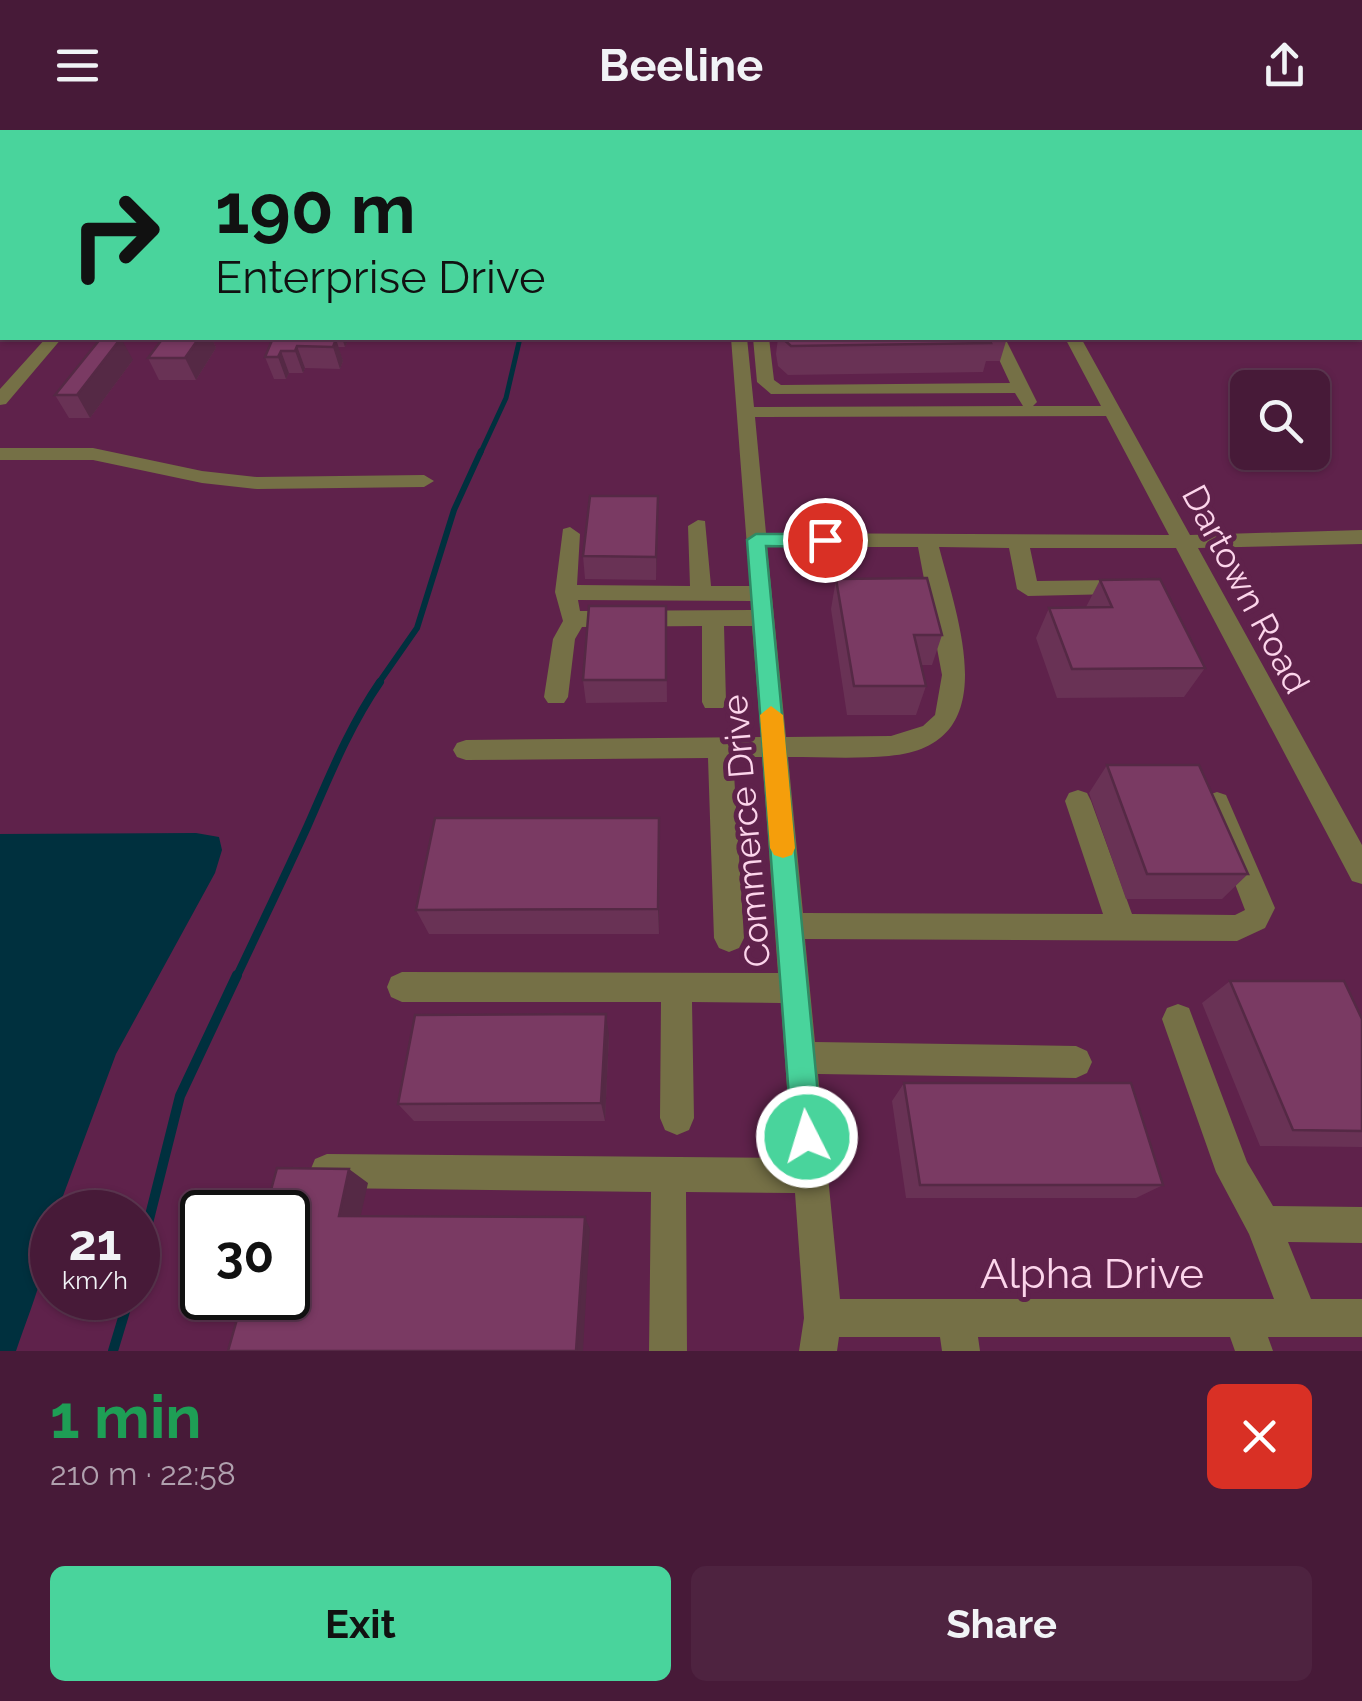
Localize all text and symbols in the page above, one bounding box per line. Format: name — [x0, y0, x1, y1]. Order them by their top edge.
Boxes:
icon: menu — [50, 38, 105, 93]
icon: share — [1257, 38, 1312, 93]
text: Beeline — [599, 39, 763, 92]
text: 190 m — [215, 167, 416, 249]
icon: right — [50, 170, 180, 300]
text: Enterprise Drive — [215, 251, 545, 304]
map controls — [1230, 370, 1330, 470]
button: search — [1230, 370, 1330, 470]
street label: Dartown Road — [1174, 478, 1318, 700]
pin — [783, 498, 868, 583]
icon: arrive — [798, 513, 853, 568]
street label: Commerce Drive — [714, 693, 778, 969]
position arrow — [755, 1085, 859, 1189]
speed limit sign: 30 — [180, 1190, 310, 1320]
text: 21 — [69, 1213, 121, 1272]
street label: Alpha Drive — [980, 1249, 1204, 1298]
text: km/h — [62, 1265, 128, 1295]
text: 1 min — [50, 1382, 201, 1452]
button: close — [1207, 1384, 1312, 1489]
text: 210 m · 22:58 — [50, 1455, 236, 1492]
button: Exit — [50, 1566, 671, 1681]
button: Share — [691, 1566, 1312, 1681]

